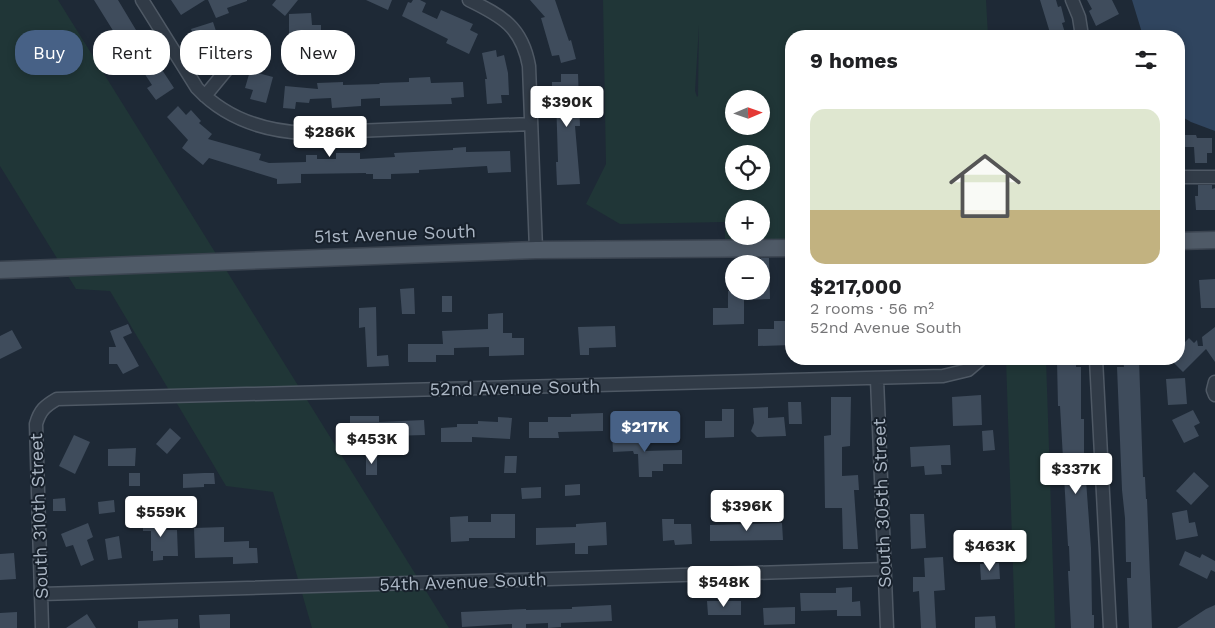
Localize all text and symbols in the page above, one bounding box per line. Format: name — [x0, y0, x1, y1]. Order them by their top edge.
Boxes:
chip: Buy — [15, 30, 83, 75]
chip: Rent — [93, 30, 170, 75]
chip: Filters — [180, 30, 271, 75]
chip: New — [281, 30, 355, 75]
icon: filters — [1132, 46, 1160, 74]
text: 9 homes — [810, 48, 898, 73]
pin: $390K — [532, 86, 602, 128]
north arrow — [725, 90, 770, 135]
map controls — [725, 90, 770, 300]
text: $390K — [542, 92, 593, 111]
pin: $286K — [295, 116, 365, 158]
text: $286K — [305, 122, 355, 141]
icon: home — [940, 141, 1030, 231]
button: locate — [725, 145, 770, 190]
button: + — [725, 200, 770, 245]
street label: 51st Avenue South — [314, 220, 476, 247]
button: − — [725, 255, 770, 300]
text: $217,000 — [810, 274, 902, 299]
text: 2 rooms · 56 m² — [810, 299, 934, 318]
text: 52nd Avenue South — [810, 318, 962, 337]
street label: 52nd Avenue South — [429, 376, 601, 399]
pin: $217K — [610, 410, 680, 453]
text: $217K — [621, 417, 669, 436]
street label: South 305th Street — [868, 418, 895, 588]
pin: $453K — [337, 422, 407, 465]
text: $453K — [347, 429, 397, 448]
street label: South 310th Street — [25, 432, 52, 599]
pin: $337K — [1041, 452, 1111, 495]
text: $337K — [1051, 459, 1101, 478]
pin: $396K — [712, 490, 782, 532]
pin: $559K — [126, 496, 196, 538]
text: $396K — [722, 496, 772, 515]
text: $559K — [136, 502, 186, 521]
pin: $463K — [955, 530, 1025, 572]
text: $463K — [964, 536, 1016, 555]
pin: $548K — [689, 566, 759, 608]
street label: 54th Avenue South — [379, 568, 547, 595]
text: $548K — [698, 572, 750, 591]

